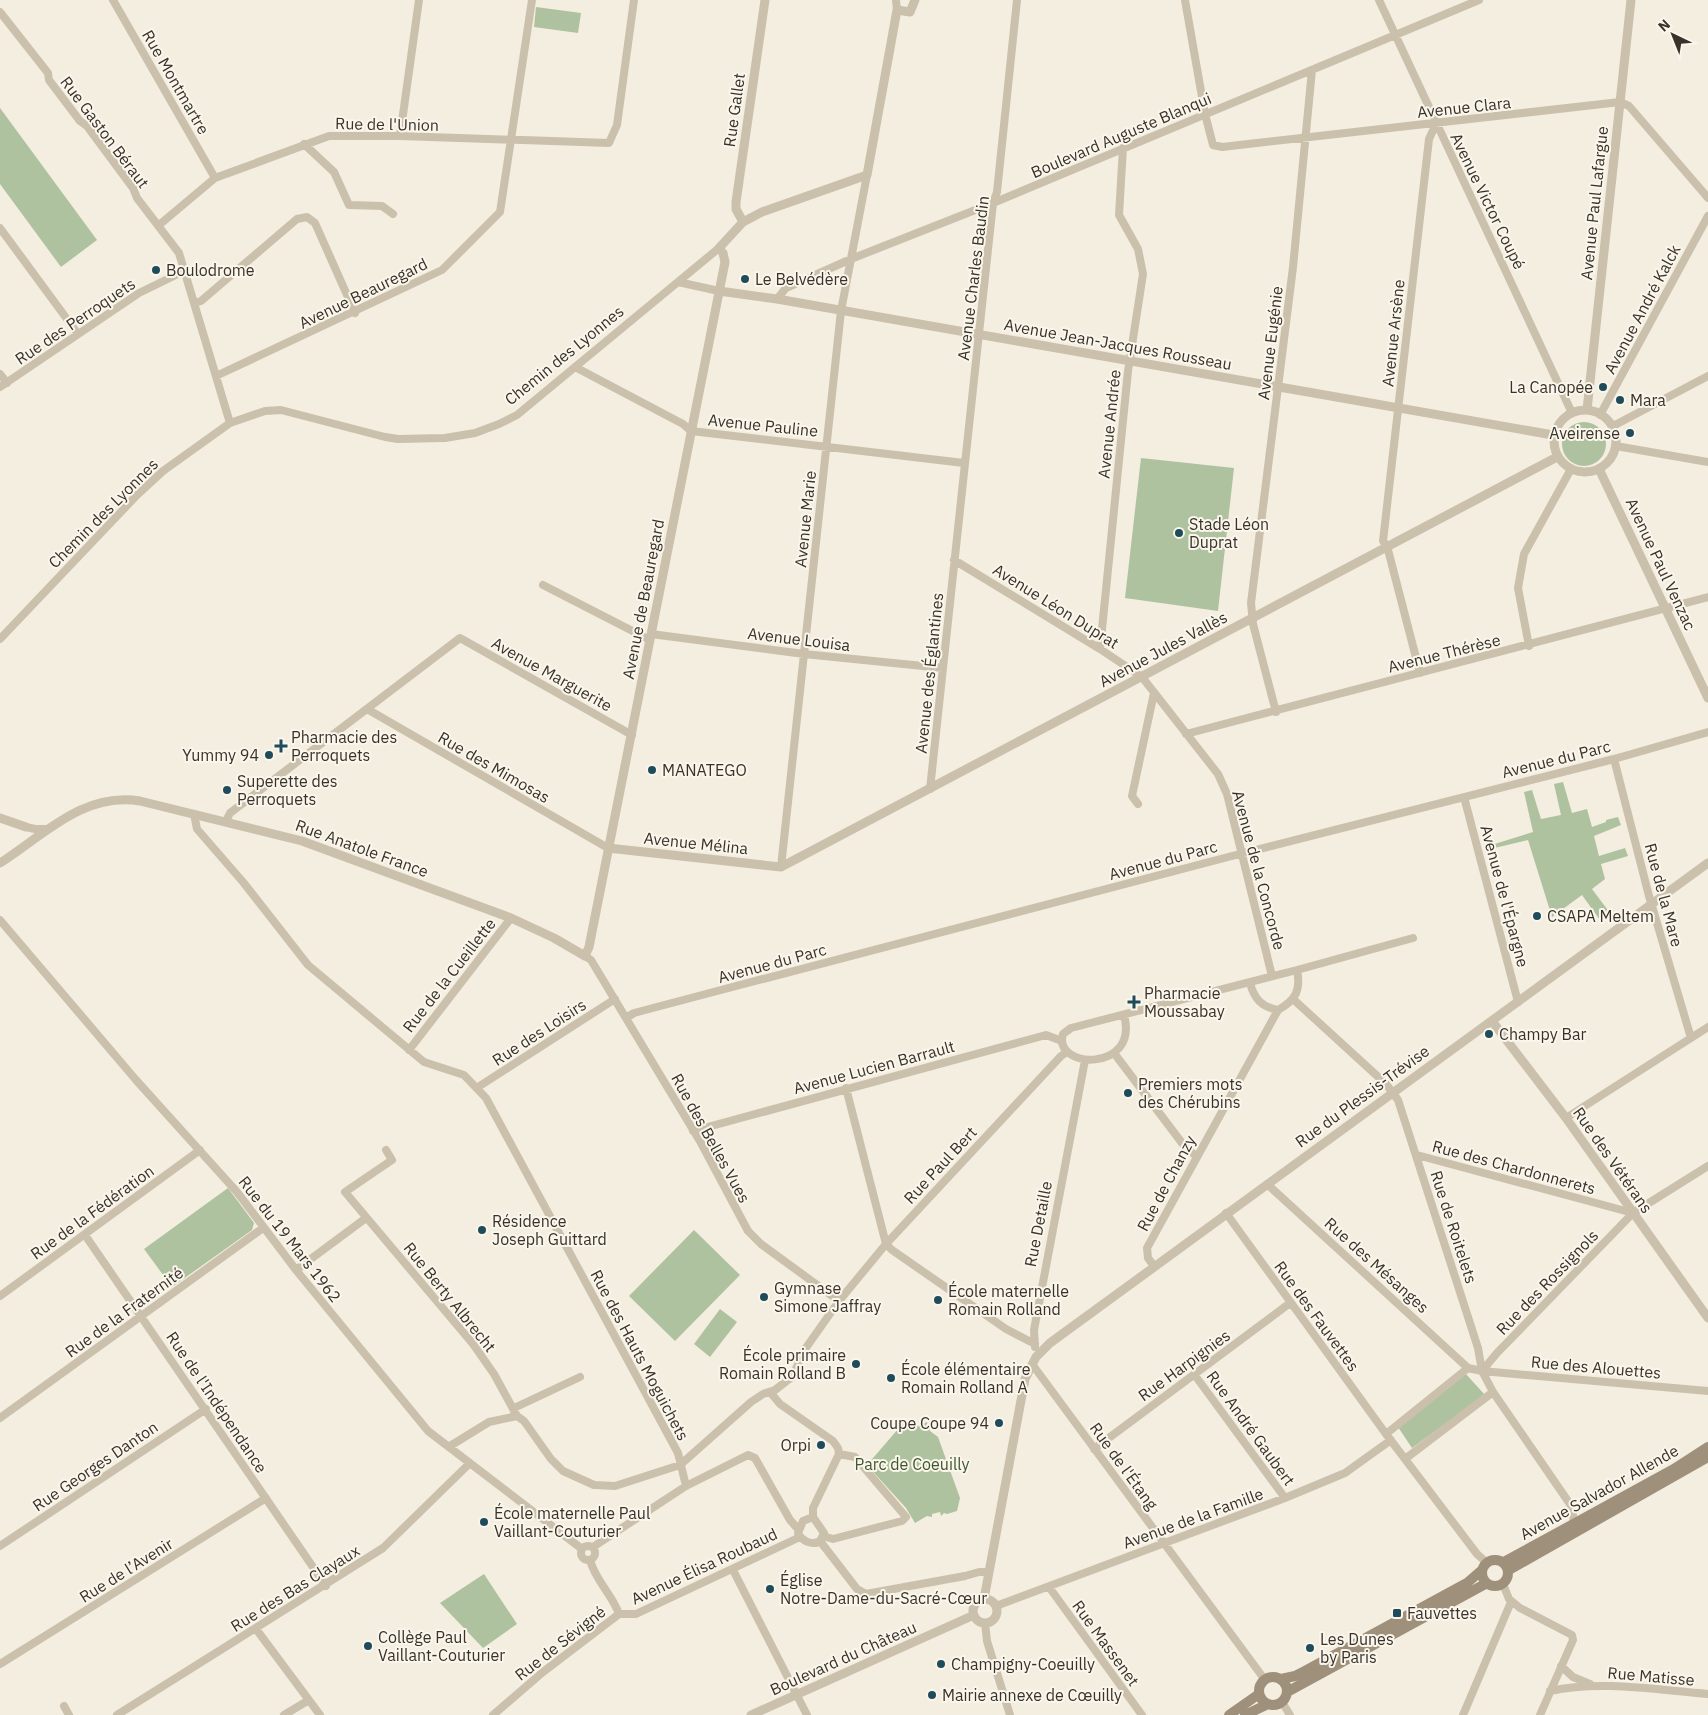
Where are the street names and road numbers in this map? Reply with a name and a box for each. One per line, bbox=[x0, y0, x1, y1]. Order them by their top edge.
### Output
street label: Rue Montmartre bbox=[138, 26, 214, 138]
street label: Rue Gaston Béraut bbox=[56, 72, 154, 192]
street label: Rue Gallet bbox=[719, 72, 749, 148]
street label: Boulevard Auguste Blanqui bbox=[1028, 88, 1214, 182]
street label: Avenue Clara bbox=[1416, 92, 1512, 122]
street label: Rue de l'Union bbox=[335, 113, 439, 135]
street label: Avenue Paul Lafargue bbox=[1576, 125, 1612, 281]
street label: Avenue Victor Coupé bbox=[1446, 130, 1530, 273]
street label: Avenue Charles Baudin bbox=[953, 195, 993, 361]
street label: Avenue André Kalck bbox=[1599, 240, 1685, 377]
street label: Avenue Beauregard bbox=[295, 253, 431, 333]
street label: Rue des Perroquets bbox=[11, 273, 139, 369]
street label: Avenue Arsène bbox=[1377, 278, 1409, 388]
street label: Avenue Eugénie bbox=[1253, 285, 1287, 401]
street label: Chemin des Lyonnes bbox=[500, 301, 628, 409]
street label: Avenue Jean-Jacques Rousseau bbox=[1003, 314, 1233, 374]
street label: Avenue Andrée bbox=[1093, 368, 1125, 479]
street label: Avenue Pauline bbox=[707, 409, 819, 441]
street label: Chemin des Lyonnes bbox=[44, 454, 162, 572]
street label: Avenue Marie bbox=[790, 469, 820, 568]
street label: Avenue Paul Venzac bbox=[1622, 495, 1700, 633]
street label: Avenue de Beauregard bbox=[618, 517, 668, 681]
street label: Avenue Léon Duprat bbox=[989, 559, 1123, 653]
street label: Avenue des Églantines bbox=[910, 591, 947, 755]
street label: Avenue Jules Vallès bbox=[1096, 607, 1230, 691]
street label: Avenue Louisa bbox=[746, 623, 852, 655]
street label: Avenue Thérèse bbox=[1386, 629, 1503, 677]
street label: Avenue Marguerite bbox=[488, 633, 616, 716]
street label: Rue des Mimosas bbox=[435, 727, 553, 807]
street label: Avenue du Parc bbox=[1500, 736, 1612, 782]
street label: Avenue de la Concorde bbox=[1228, 788, 1290, 952]
street label: Rue Anatole France bbox=[293, 815, 431, 881]
street label: Avenue de l'Épargne bbox=[1476, 823, 1535, 969]
street label: Avenue Mélina bbox=[643, 828, 750, 858]
street label: Avenue du Parc bbox=[1107, 836, 1219, 884]
street label: Rue de la Mare bbox=[1641, 841, 1687, 949]
street label: Rue de la Cueillette bbox=[398, 914, 500, 1036]
street label: Avenue du Parc bbox=[716, 939, 828, 987]
street label: Rue des Loisirs bbox=[488, 994, 590, 1070]
street label: Avenue Lucien Barrault bbox=[791, 1036, 957, 1098]
street label: Rue du Plessis-Trévise bbox=[1291, 1040, 1433, 1151]
street label: Rue des Belles Vues bbox=[667, 1070, 755, 1206]
street label: Rue des Vétérans bbox=[1569, 1103, 1657, 1217]
street label: Rue Paul Bert bbox=[899, 1122, 981, 1208]
street label: Rue de Chanzy bbox=[1132, 1132, 1200, 1234]
street label: Rue des Chardonnerets bbox=[1430, 1136, 1598, 1198]
street label: Rue de la Fédération bbox=[26, 1160, 158, 1264]
street label: Rue de Roitelets bbox=[1426, 1168, 1482, 1286]
street label: Rue du 19 Mars 1962 bbox=[235, 1172, 345, 1306]
street label: Rue Detaille bbox=[1020, 1179, 1056, 1269]
street label: Rue des Mésanges bbox=[1321, 1213, 1433, 1317]
street label: Rue des Rossignols bbox=[1492, 1225, 1602, 1339]
street label: Rue Berty Albrecht bbox=[400, 1238, 500, 1356]
street label: Rue des Fauvettes bbox=[1270, 1257, 1364, 1375]
street label: Rue de la Fraternité bbox=[61, 1262, 187, 1362]
street label: Rue des Hauts Moguichets bbox=[586, 1266, 694, 1444]
street label: Rue Harpignies bbox=[1134, 1325, 1234, 1405]
street label: Rue de l'Indépendance bbox=[162, 1327, 272, 1477]
street label: Rue des Alouettes bbox=[1530, 1351, 1662, 1383]
street label: Rue André Gaubert bbox=[1203, 1367, 1299, 1489]
street label: Rue Georges Danton bbox=[28, 1417, 162, 1515]
street label: Rue de l'Étang bbox=[1086, 1418, 1163, 1514]
street label: Avenue Salvador Allende bbox=[1516, 1440, 1682, 1544]
street label: Avenue de la Famille bbox=[1120, 1483, 1266, 1553]
street label: Avenue Élisa Roubaud bbox=[627, 1522, 780, 1609]
street label: Rue de l’Avenir bbox=[75, 1533, 177, 1607]
street label: Rue des Bas Clayaux bbox=[227, 1540, 363, 1636]
street label: Rue Massenet bbox=[1068, 1596, 1144, 1690]
street label: Rue de Sévigné bbox=[511, 1601, 610, 1685]
street label: Boulevard du Château bbox=[767, 1617, 919, 1699]
street label: Rue Matisse bbox=[1607, 1662, 1696, 1690]

